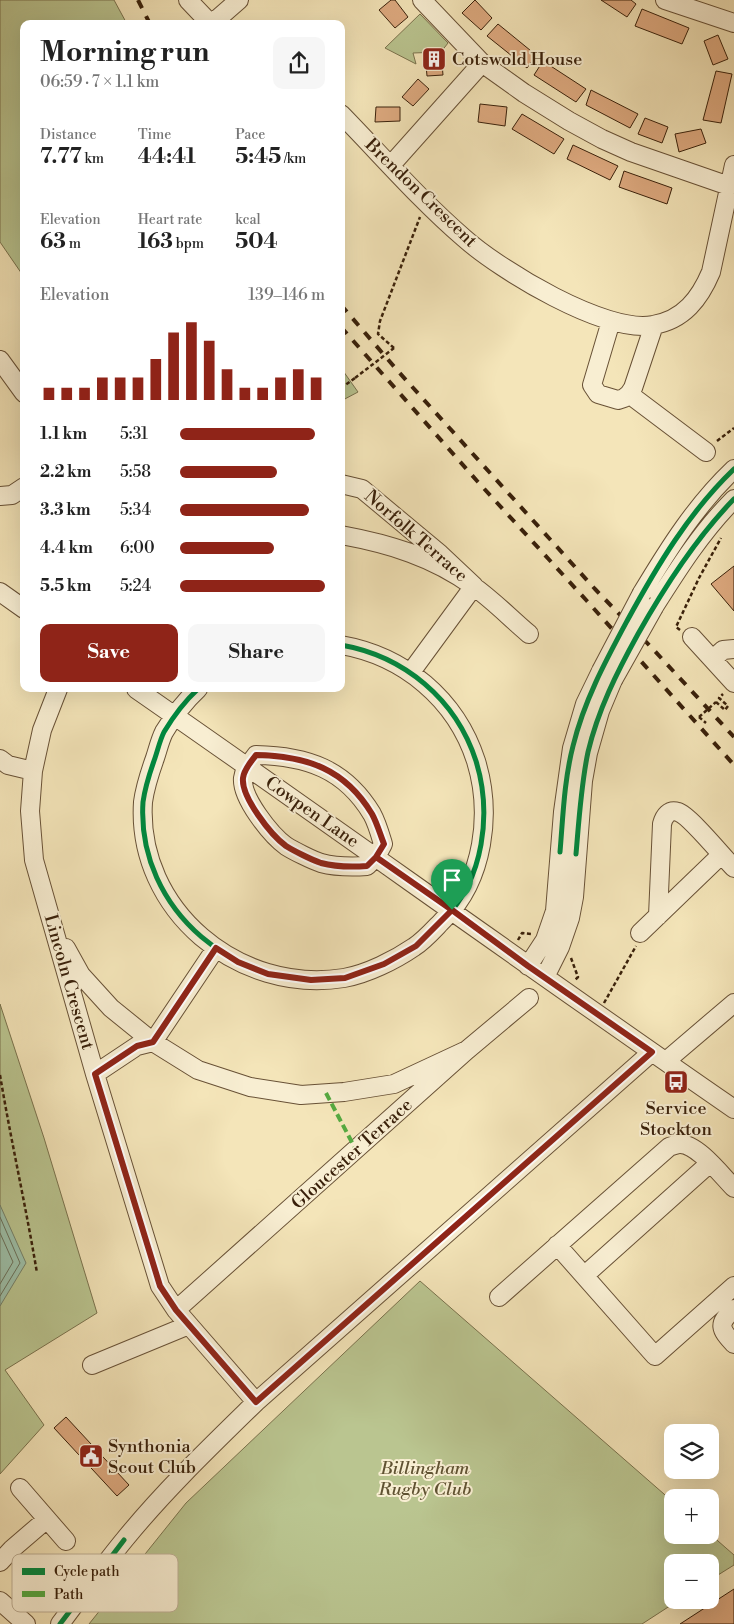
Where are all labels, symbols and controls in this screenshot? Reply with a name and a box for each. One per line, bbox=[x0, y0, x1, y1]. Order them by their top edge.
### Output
text: Morning run bbox=[40, 35, 209, 70]
button: share bbox=[273, 37, 325, 89]
building icon: Cotswold House bbox=[421, 46, 447, 72]
place label: Cotswold House bbox=[452, 48, 582, 71]
text: 06:59 · 7 × 1.1 km bbox=[40, 72, 159, 92]
text: Distance bbox=[40, 126, 97, 144]
text: Time bbox=[138, 126, 171, 144]
text: Pace bbox=[235, 126, 265, 144]
street label: Brendon Crescent bbox=[359, 133, 482, 253]
text: 7.77 bbox=[40, 144, 82, 170]
text: 44:41 bbox=[138, 144, 196, 170]
text: 5:45 bbox=[235, 144, 281, 170]
text: km bbox=[82, 150, 104, 168]
text: /km bbox=[281, 150, 306, 168]
text: Elevation bbox=[40, 211, 101, 229]
text: Heart rate bbox=[138, 211, 202, 229]
text: kcal bbox=[235, 211, 261, 229]
text: 63 bbox=[40, 229, 66, 255]
text: 163 bbox=[138, 229, 173, 255]
text: 504 bbox=[235, 229, 278, 255]
text: m bbox=[66, 235, 81, 253]
text: bpm bbox=[173, 235, 204, 253]
text: Elevation bbox=[40, 285, 109, 305]
text: 139–146 m bbox=[248, 285, 325, 305]
text: 1.1 km bbox=[40, 424, 87, 444]
text: 5:31 bbox=[120, 424, 148, 444]
text: 2.2 km bbox=[40, 462, 91, 482]
text: 5:58 bbox=[120, 462, 151, 482]
street label: Norfolk Terrace bbox=[360, 485, 472, 587]
text: 3.3 km bbox=[40, 500, 91, 520]
text: 5:34 bbox=[120, 500, 151, 520]
text: 4.4 km bbox=[40, 538, 93, 558]
text: 6:00 bbox=[120, 538, 155, 558]
text: 5.5 km bbox=[40, 576, 91, 596]
text: 5:24 bbox=[120, 576, 151, 596]
button: Save bbox=[40, 624, 178, 682]
button: Share bbox=[188, 624, 325, 682]
street label: Cowpen Lane bbox=[261, 771, 363, 853]
pin bbox=[431, 859, 473, 910]
icon: arrive bbox=[438, 866, 466, 894]
street label: Lincoln Crescent bbox=[39, 912, 99, 1053]
bus stop icon: Service Stockton bbox=[663, 1069, 689, 1095]
street label: Gloucester Terrace bbox=[287, 1094, 417, 1214]
place label: Service Stockton bbox=[640, 1097, 712, 1141]
map controls bbox=[664, 1424, 719, 1609]
button: layers bbox=[664, 1424, 719, 1479]
place label: Synthonia Scout Club bbox=[108, 1435, 196, 1479]
public building icon: Synthonia Scout Club bbox=[78, 1443, 104, 1469]
park label: Billingham Rugby Club bbox=[378, 1457, 471, 1501]
button: + bbox=[664, 1489, 719, 1544]
legend bbox=[12, 1554, 178, 1612]
button: − bbox=[664, 1554, 719, 1609]
text: Cycle path bbox=[54, 1563, 120, 1581]
text: Path bbox=[54, 1586, 84, 1604]

